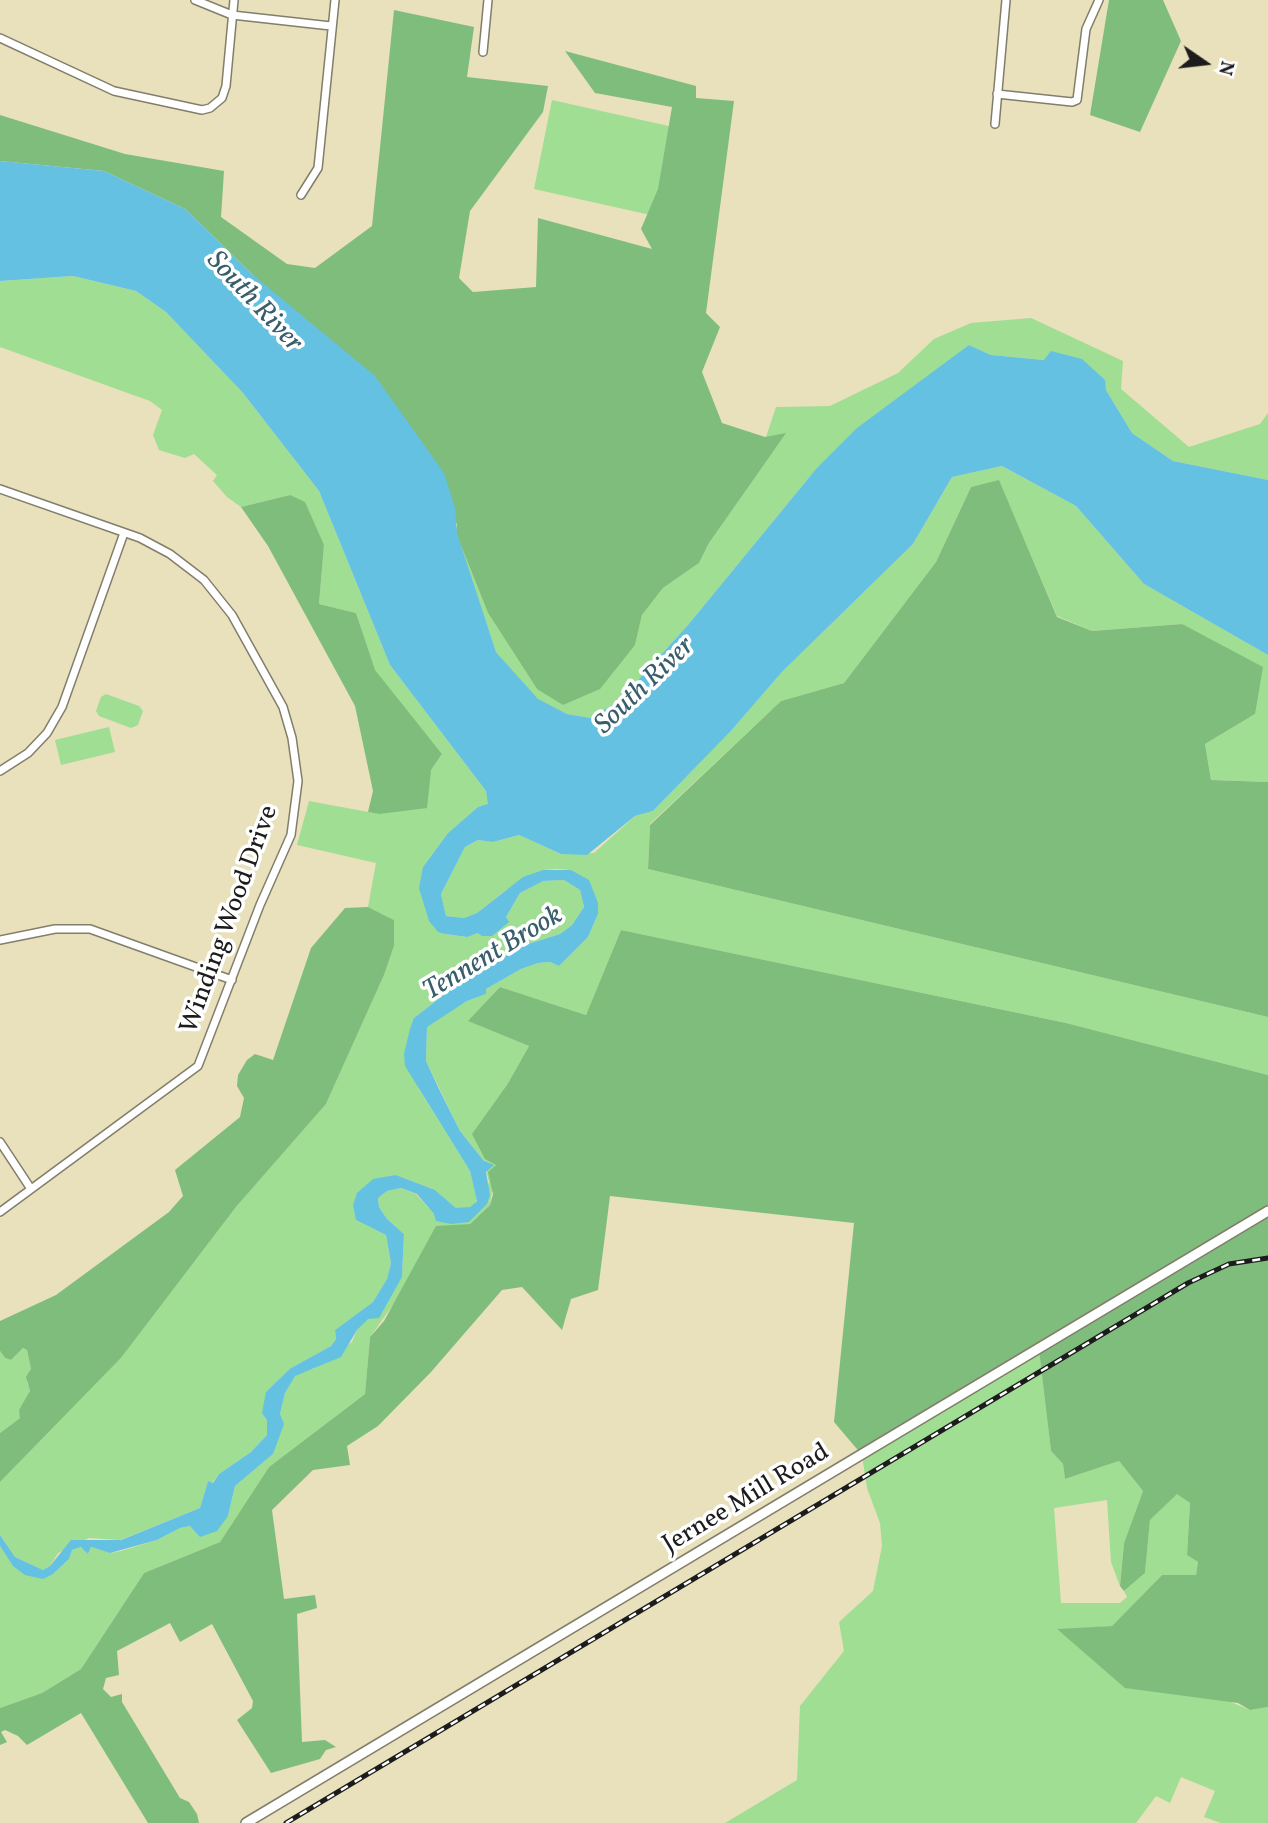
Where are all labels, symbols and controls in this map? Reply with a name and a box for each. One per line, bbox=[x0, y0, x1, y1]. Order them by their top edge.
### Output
north arrow bbox=[1170, 28, 1240, 98]
text: N bbox=[1211, 58, 1240, 78]
water label: South River bbox=[198, 246, 308, 360]
water label: South River bbox=[589, 631, 703, 743]
street label: Winding Wood Drive bbox=[175, 802, 287, 1038]
water label: Tennent Brook bbox=[418, 900, 570, 1010]
street label: Jernee Mill Road bbox=[658, 1438, 836, 1562]

